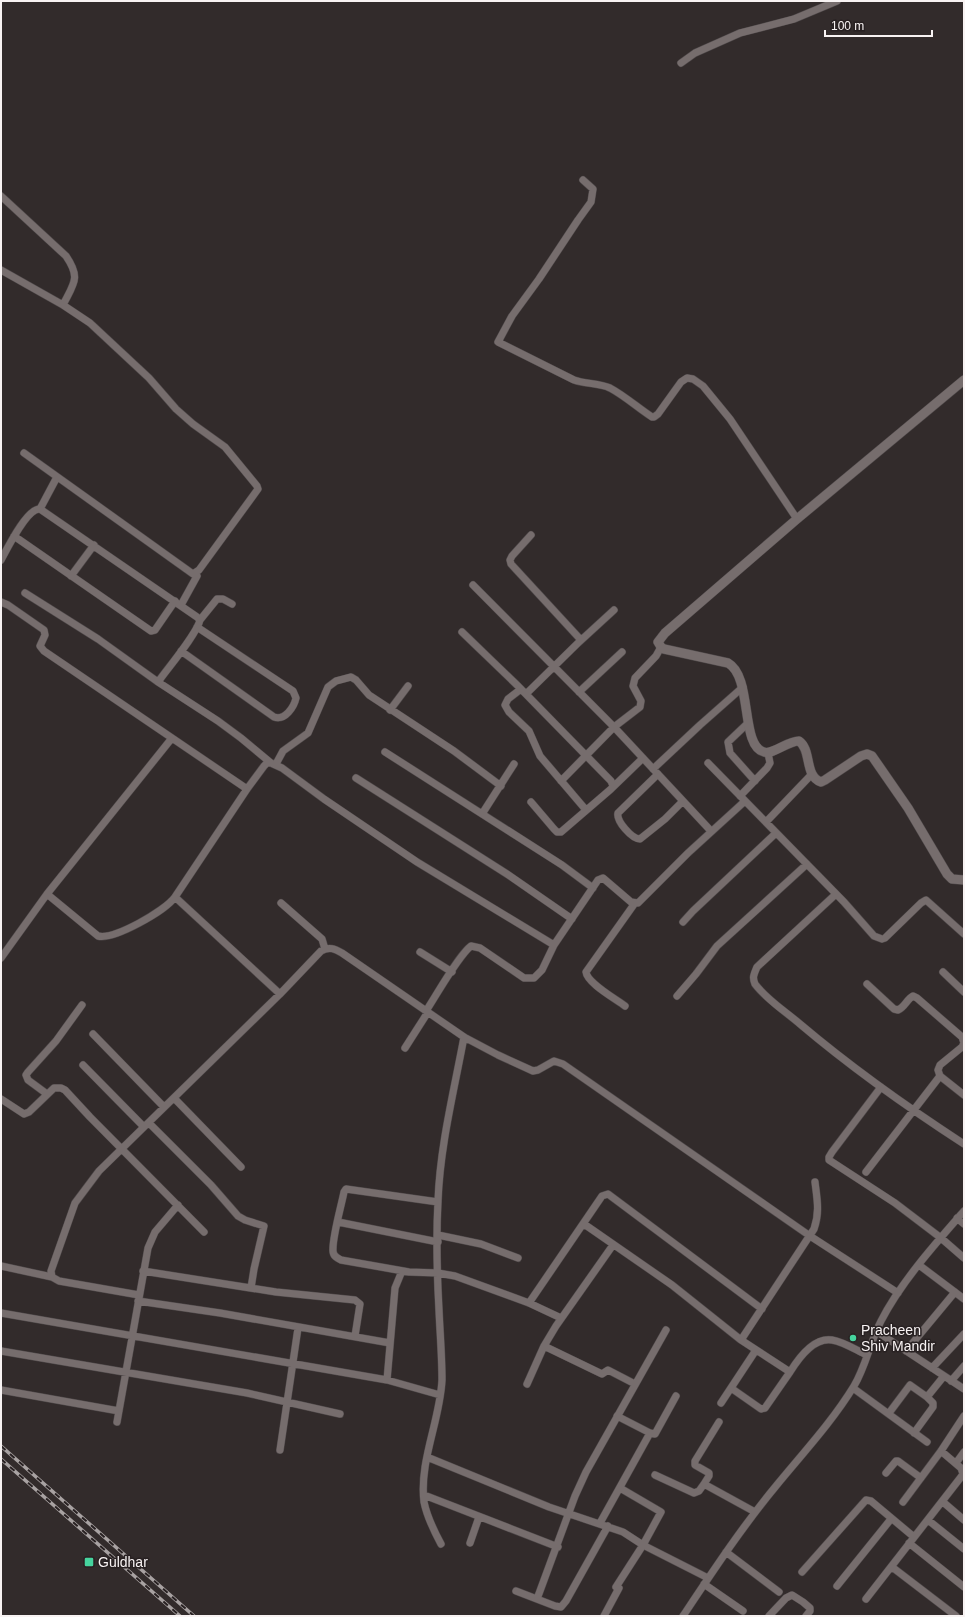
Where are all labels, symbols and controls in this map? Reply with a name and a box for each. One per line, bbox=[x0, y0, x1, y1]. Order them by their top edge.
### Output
scale bar bbox=[825, 12, 932, 38]
text: 100 m bbox=[831, 19, 864, 33]
place label: Pracheen Shiv Mandir bbox=[861, 1322, 935, 1354]
marker: Pracheen Shiv Mandir bbox=[848, 1333, 858, 1343]
place label: Guldhar bbox=[98, 1554, 148, 1570]
marker: Guldhar bbox=[83, 1556, 95, 1568]

